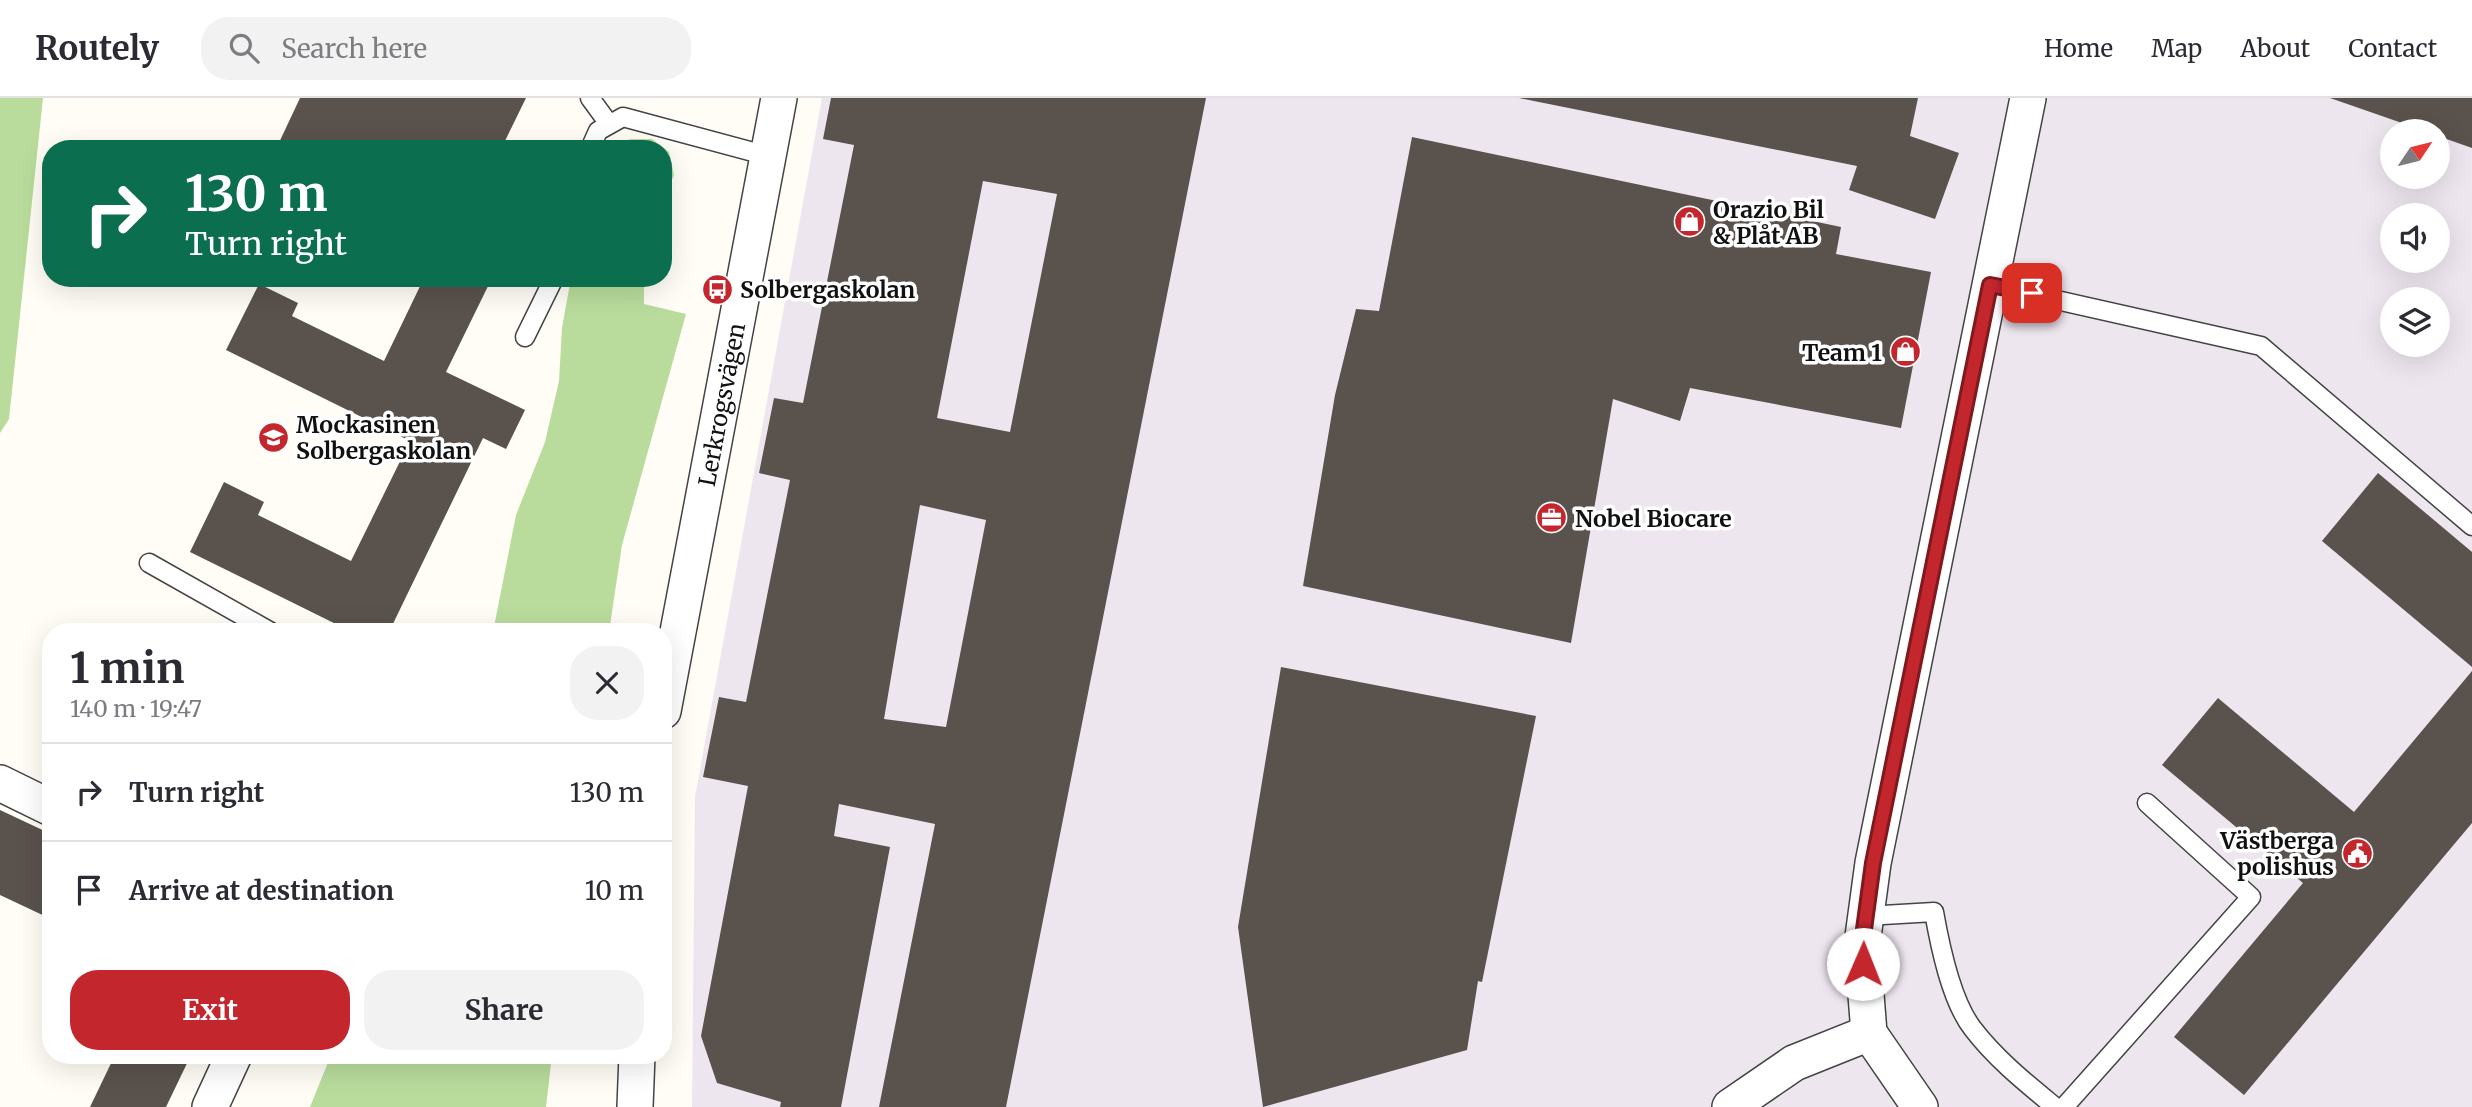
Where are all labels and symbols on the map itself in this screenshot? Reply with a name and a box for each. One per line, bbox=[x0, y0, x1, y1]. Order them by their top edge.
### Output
north arrow bbox=[2380, 119, 2450, 189]
place label: Orazio Bil & Plåt AB bbox=[1713, 195, 1825, 250]
shop icon: Orazio Bil & Plåt AB bbox=[1673, 205, 1707, 239]
pin bbox=[2002, 263, 2062, 323]
bus stop icon: Solbergaskolan bbox=[700, 272, 734, 306]
place label: Solbergaskolan bbox=[740, 275, 916, 304]
street label: Lerkrogsvägen bbox=[691, 320, 751, 488]
shop icon: Team 1 bbox=[1888, 335, 1922, 369]
place label: Team 1 bbox=[1802, 338, 1882, 367]
place label: Mockasinen Solbergaskolan bbox=[296, 410, 472, 465]
school or university icon: Mockasinen Solbergaskolan bbox=[256, 420, 290, 454]
office icon: Nobel Biocare bbox=[1535, 501, 1569, 535]
place label: Nobel Biocare bbox=[1575, 504, 1732, 533]
place label: Västberga polishus bbox=[2219, 826, 2334, 881]
public building icon: Västberga polishus bbox=[2340, 836, 2374, 870]
position arrow bbox=[1826, 927, 1900, 1001]

